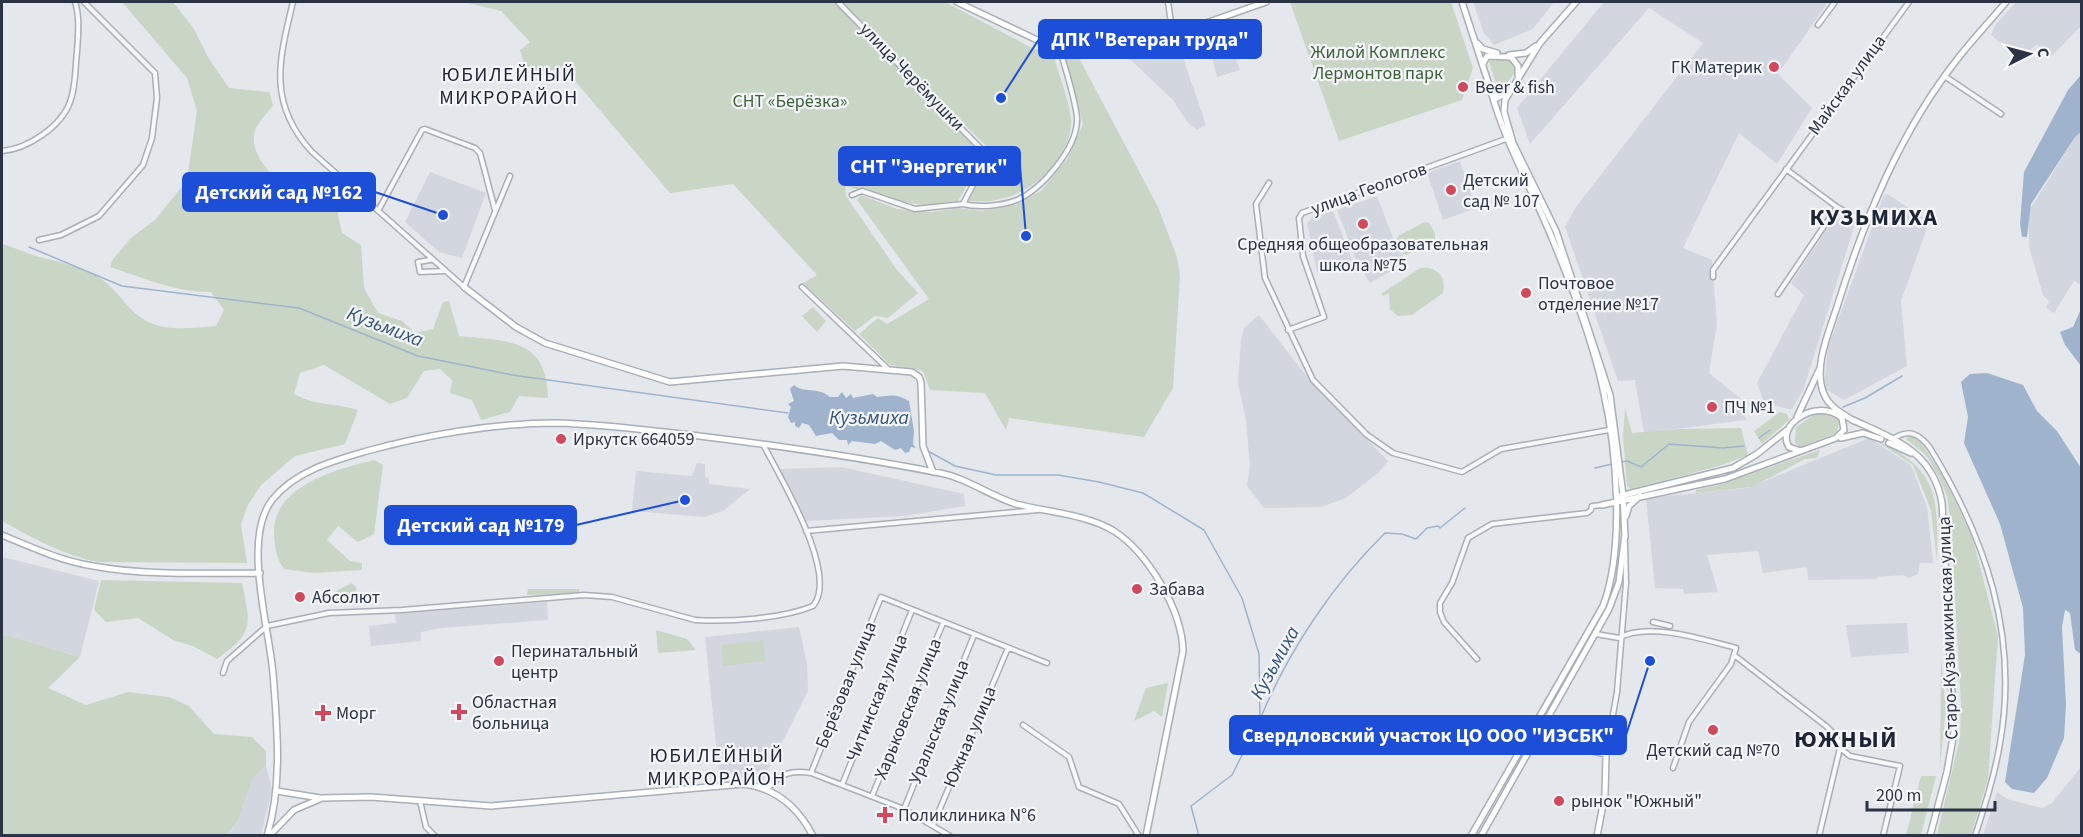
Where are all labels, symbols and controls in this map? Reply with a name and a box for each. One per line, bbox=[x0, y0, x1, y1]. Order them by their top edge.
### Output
street label: улица Черёмушки bbox=[854, 17, 970, 137]
callout: ДПК "Ветеран труда" bbox=[1039, 20, 1261, 58]
north arrow bbox=[1999, 24, 2059, 84]
text: ДПК "Ветеран труда" bbox=[1051, 26, 1249, 54]
street label: Майская улица bbox=[1802, 30, 1892, 140]
park label: Жилой Комплекс Лермонтов парк bbox=[1311, 40, 1445, 86]
text: С bbox=[2031, 47, 2054, 58]
place label: ГК Материк bbox=[1671, 55, 1762, 80]
marker: ГК Материк bbox=[1767, 60, 1781, 74]
district label: ЮБИЛЕЙНЫЙ МИКРОРАЙОН bbox=[439, 61, 579, 112]
place label: Beer & fish bbox=[1475, 75, 1555, 100]
marker: Beer & fish bbox=[1456, 80, 1470, 94]
park label: СНТ «Берёзка» bbox=[732, 89, 848, 114]
callout: СНТ "Энергетик" bbox=[839, 147, 1020, 185]
text: СНТ "Энергетик" bbox=[850, 153, 1008, 181]
street label: улица Геологов bbox=[1308, 156, 1430, 222]
place label: Детский сад № 107 bbox=[1463, 168, 1540, 214]
callout: Детский сад №162 bbox=[183, 173, 375, 211]
text: Детский сад №162 bbox=[195, 179, 363, 207]
marker: Детский сад № 107 bbox=[1444, 183, 1458, 197]
district label: КУЗЬМИХА bbox=[1810, 200, 1938, 235]
marker: Средняя общеобразовательная школа №75 bbox=[1356, 217, 1370, 231]
place label: Средняя общеобразовательная школа №75 bbox=[1237, 232, 1489, 278]
place label: Почтовое отделение №17 bbox=[1538, 271, 1659, 317]
marker: Почтовое отделение №17 bbox=[1519, 286, 1533, 300]
water label: Кузьмиха bbox=[343, 300, 428, 354]
place label: ПЧ №1 bbox=[1724, 395, 1775, 420]
marker: ПЧ №1 bbox=[1705, 400, 1719, 414]
water label: Кузьмиха bbox=[829, 404, 909, 432]
place label: Иркутск 664059 bbox=[573, 427, 694, 452]
marker: Иркутск 664059 bbox=[554, 432, 568, 446]
callout: Детский сад №179 bbox=[385, 506, 576, 544]
text: Детский сад №179 bbox=[397, 512, 565, 540]
street label: Старо-Кузьмихинская улица bbox=[1932, 516, 1964, 740]
place label: Забава bbox=[1149, 577, 1205, 602]
marker: Забава bbox=[1130, 582, 1144, 596]
place label: Абсолют bbox=[312, 585, 380, 610]
marker: Абсолют bbox=[293, 590, 307, 604]
street label: Берёзовая улица bbox=[809, 618, 883, 752]
water label: Кузьмиха bbox=[1243, 621, 1307, 705]
street label: Читинская улица bbox=[840, 630, 914, 766]
street label: Харьковская улица bbox=[868, 635, 948, 783]
place label: Перинатальный центр bbox=[511, 639, 638, 685]
marker: Перинатальный центр bbox=[492, 654, 506, 668]
street label: Уральская улица bbox=[903, 656, 975, 788]
street label: Южная улица bbox=[937, 682, 1003, 792]
place label: Областная больница bbox=[472, 690, 557, 736]
place label: Морг bbox=[336, 701, 376, 726]
marker: Областная больница bbox=[450, 703, 468, 721]
marker: Морг bbox=[314, 704, 332, 722]
callout: Свердловский участок ЦО ООО "ИЭСБК" bbox=[1230, 716, 1626, 754]
text: Свердловский участок ЦО ООО "ИЭСБК" bbox=[1242, 722, 1614, 750]
district label: ЮЖНЫЙ bbox=[1794, 722, 1898, 757]
marker: Детский сад №70 bbox=[1706, 723, 1720, 737]
place label: Детский сад №70 bbox=[1646, 738, 1780, 763]
district label: ЮБИЛЕЙНЫЙ МИКРОРАЙОН bbox=[647, 742, 787, 793]
scale bar bbox=[1867, 774, 1994, 812]
text: 200 m bbox=[1876, 783, 1921, 808]
place label: рынок "Южный" bbox=[1571, 789, 1702, 814]
marker: рынок "Южный" bbox=[1552, 794, 1566, 808]
place label: Поликлиника N°6 bbox=[898, 803, 1036, 828]
marker: Поликлиника N°6 bbox=[876, 806, 894, 824]

